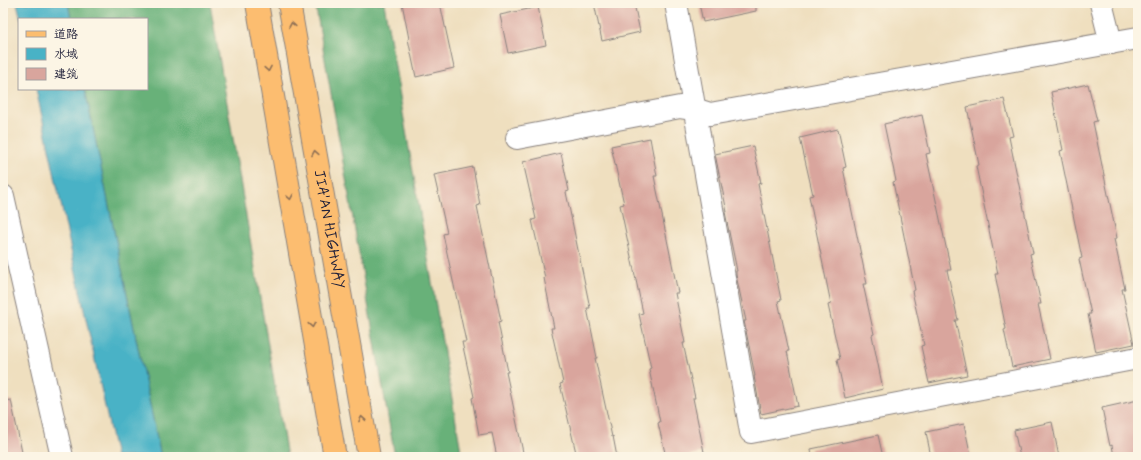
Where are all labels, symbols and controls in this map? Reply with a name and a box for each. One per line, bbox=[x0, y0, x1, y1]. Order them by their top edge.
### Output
legend bbox=[18, 18, 148, 90]
one-way arrow bbox=[289, 22, 297, 28]
text: 道路 bbox=[54, 27, 78, 43]
text: 水域 bbox=[54, 47, 78, 63]
one-way arrow bbox=[263, 66, 272, 72]
text: 建筑 bbox=[54, 67, 78, 83]
one-way arrow bbox=[311, 150, 320, 156]
street label: JIA'AN HIGHWAY bbox=[309, 168, 349, 291]
one-way arrow bbox=[286, 194, 294, 200]
one-way arrow bbox=[308, 322, 316, 328]
one-way arrow bbox=[359, 415, 367, 422]

